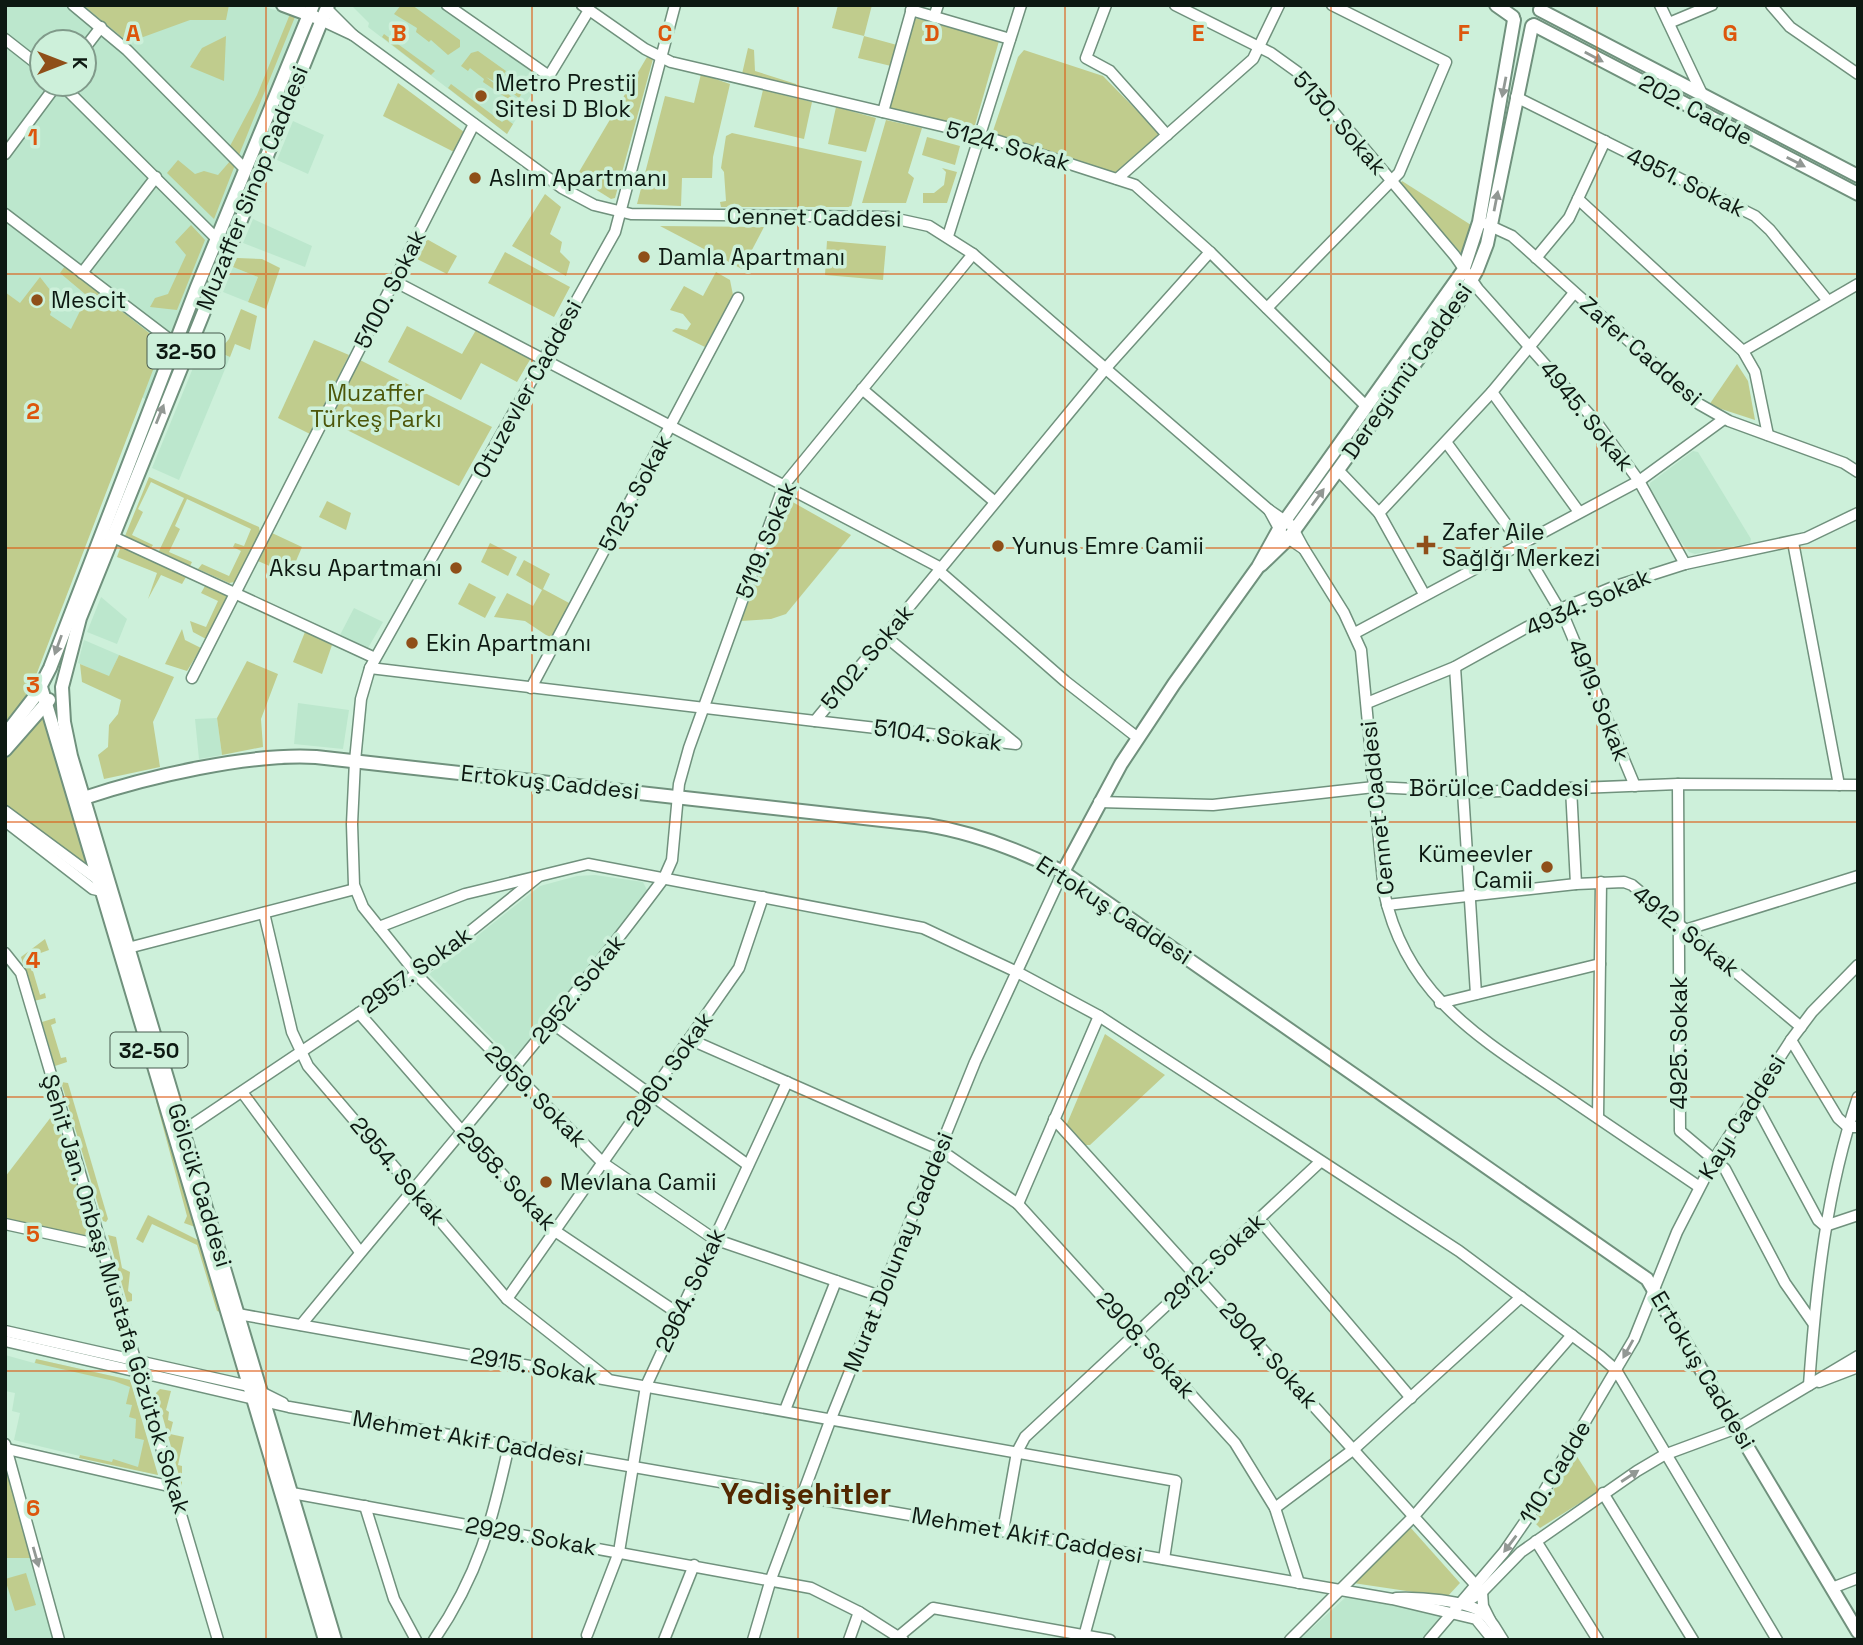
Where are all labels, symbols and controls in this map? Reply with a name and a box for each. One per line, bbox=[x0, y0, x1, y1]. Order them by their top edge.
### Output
text: A bbox=[126, 18, 141, 48]
text: B bbox=[391, 18, 407, 48]
text: C bbox=[658, 18, 672, 48]
text: D bbox=[924, 18, 940, 48]
text: E bbox=[1192, 18, 1204, 48]
text: F bbox=[1458, 18, 1470, 48]
text: G bbox=[1722, 18, 1738, 48]
north arrow bbox=[28, 28, 98, 98]
one-way arrow bbox=[1585, 51, 1604, 63]
text: K bbox=[67, 57, 92, 69]
street label: Muzaffer Sinop Caddesi bbox=[189, 61, 315, 315]
street label: 5130. Sokak bbox=[1287, 65, 1393, 181]
place label: Metro Prestij Sitesi D Blok bbox=[495, 68, 636, 124]
street label: 202. Cadde bbox=[1634, 68, 1758, 152]
one-way arrow bbox=[1498, 77, 1509, 99]
marker: Metro Prestij Sitesi D Blok bbox=[473, 88, 489, 104]
street label: 5124. Sokak bbox=[943, 114, 1073, 178]
text: 1 bbox=[28, 122, 38, 152]
street label: 4951. Sokak bbox=[1622, 140, 1750, 224]
one-way arrow bbox=[1786, 156, 1806, 168]
place label: Aslım Apartmanı bbox=[489, 163, 667, 193]
marker: Aslım Apartmanı bbox=[467, 170, 483, 186]
one-way arrow bbox=[1491, 190, 1502, 212]
street label: Cennet Caddesi bbox=[726, 200, 902, 234]
street label: 5100. Sokak bbox=[347, 225, 433, 353]
place label: Damla Apartmanı bbox=[658, 242, 845, 272]
marker: Damla Apartmanı bbox=[636, 249, 652, 265]
street label: Deregümü Caddesi bbox=[1335, 277, 1479, 465]
place label: Mescit bbox=[51, 285, 127, 315]
street label: Zafer Caddesi bbox=[1574, 290, 1708, 412]
marker: Mescit bbox=[29, 292, 45, 308]
street label: Otuzevler Caddesi bbox=[465, 294, 589, 484]
road number: 32-50 bbox=[148, 334, 224, 368]
street label: 4945. Sokak bbox=[1533, 355, 1641, 477]
park label: Muzaffer Türkeş Parkı bbox=[310, 378, 442, 434]
text: 2 bbox=[26, 396, 40, 426]
one-way arrow bbox=[155, 404, 166, 425]
street label: 5123. Sokak bbox=[592, 430, 678, 556]
street label: 5119. Sokak bbox=[729, 477, 803, 603]
one-way arrow bbox=[1311, 488, 1325, 506]
place label: Zafer Aile Sağlğı Merkezi bbox=[1442, 517, 1601, 573]
place label: Yunus Emre Camii bbox=[1012, 531, 1204, 561]
marker: Zafer Aile Sağlğı Merkezi bbox=[1416, 535, 1436, 555]
marker: Yunus Emre Camii bbox=[990, 538, 1006, 554]
place label: Aksu Apartmanı bbox=[269, 553, 442, 583]
marker: Aksu Apartmanı bbox=[448, 560, 464, 576]
street label: 4934. Sokak bbox=[1521, 561, 1655, 643]
street label: 5102. Sokak bbox=[814, 598, 920, 716]
place label: Ekin Apartmanı bbox=[426, 628, 591, 658]
one-way arrow bbox=[53, 634, 64, 655]
marker: Ekin Apartmanı bbox=[404, 635, 420, 651]
street label: 4919. Sokak bbox=[1561, 635, 1637, 765]
text: 3 bbox=[26, 670, 40, 700]
street label: 5104. Sokak bbox=[872, 712, 1004, 758]
street label: Cennet Caddesi bbox=[1353, 719, 1401, 897]
street label: Ertokuş Caddesi bbox=[459, 758, 641, 806]
street label: Börülce Caddesi bbox=[1409, 773, 1589, 803]
place label: Kümeevler Camii bbox=[1418, 839, 1533, 895]
street label: Ertokuş Caddesi bbox=[1031, 849, 1197, 971]
marker: Kümeevler Camii bbox=[1539, 859, 1555, 875]
street label: 4912. Sokak bbox=[1626, 879, 1746, 983]
street label: 2957. Sokak bbox=[355, 920, 477, 1020]
street label: 2952. Sokak bbox=[525, 928, 631, 1050]
text: 4 bbox=[26, 945, 41, 975]
street label: 4925. Sokak bbox=[1664, 976, 1694, 1110]
street label: 2960. Sokak bbox=[618, 1006, 720, 1132]
road number: 32-50 bbox=[110, 1032, 188, 1068]
street label: 2959. Sokak bbox=[479, 1039, 593, 1153]
street label: Kayı Caddesi bbox=[1692, 1049, 1792, 1185]
street label: Şehit Jan. Onbaşı Mustafa Gözütok Sokak bbox=[35, 1071, 197, 1517]
street label: Gölcük Caddesi bbox=[161, 1099, 239, 1271]
street label: 2954. Sokak bbox=[344, 1110, 452, 1232]
street label: 2958. Sokak bbox=[451, 1119, 563, 1237]
street label: Murat Dolunay Caddesi bbox=[836, 1128, 960, 1376]
place label: Mevlana Camii bbox=[560, 1167, 717, 1197]
marker: Mevlana Camii bbox=[538, 1174, 554, 1190]
street label: 2912. Sokak bbox=[1157, 1206, 1271, 1316]
text: 5 bbox=[26, 1219, 40, 1249]
street label: 2964. Sokak bbox=[648, 1223, 732, 1357]
street label: 2908. Sokak bbox=[1090, 1285, 1202, 1405]
street label: Ertokuş Caddesi bbox=[1644, 1285, 1762, 1455]
street label: 2904. Sokak bbox=[1213, 1295, 1325, 1415]
one-way arrow bbox=[1622, 1339, 1634, 1359]
street label: 2915. Sokak bbox=[468, 1340, 600, 1392]
street label: Mehmet Akif Caddesi bbox=[350, 1403, 586, 1473]
street label: 110. Cadde bbox=[1512, 1415, 1598, 1529]
one-way arrow bbox=[1620, 1469, 1639, 1482]
district label: Yedişehitler bbox=[721, 1474, 892, 1513]
text: 6 bbox=[26, 1493, 40, 1523]
street label: Mehmet Akif Caddesi bbox=[909, 1500, 1145, 1570]
street label: 2929. Sokak bbox=[463, 1510, 599, 1562]
one-way arrow bbox=[1503, 1535, 1517, 1553]
one-way arrow bbox=[32, 1547, 42, 1568]

